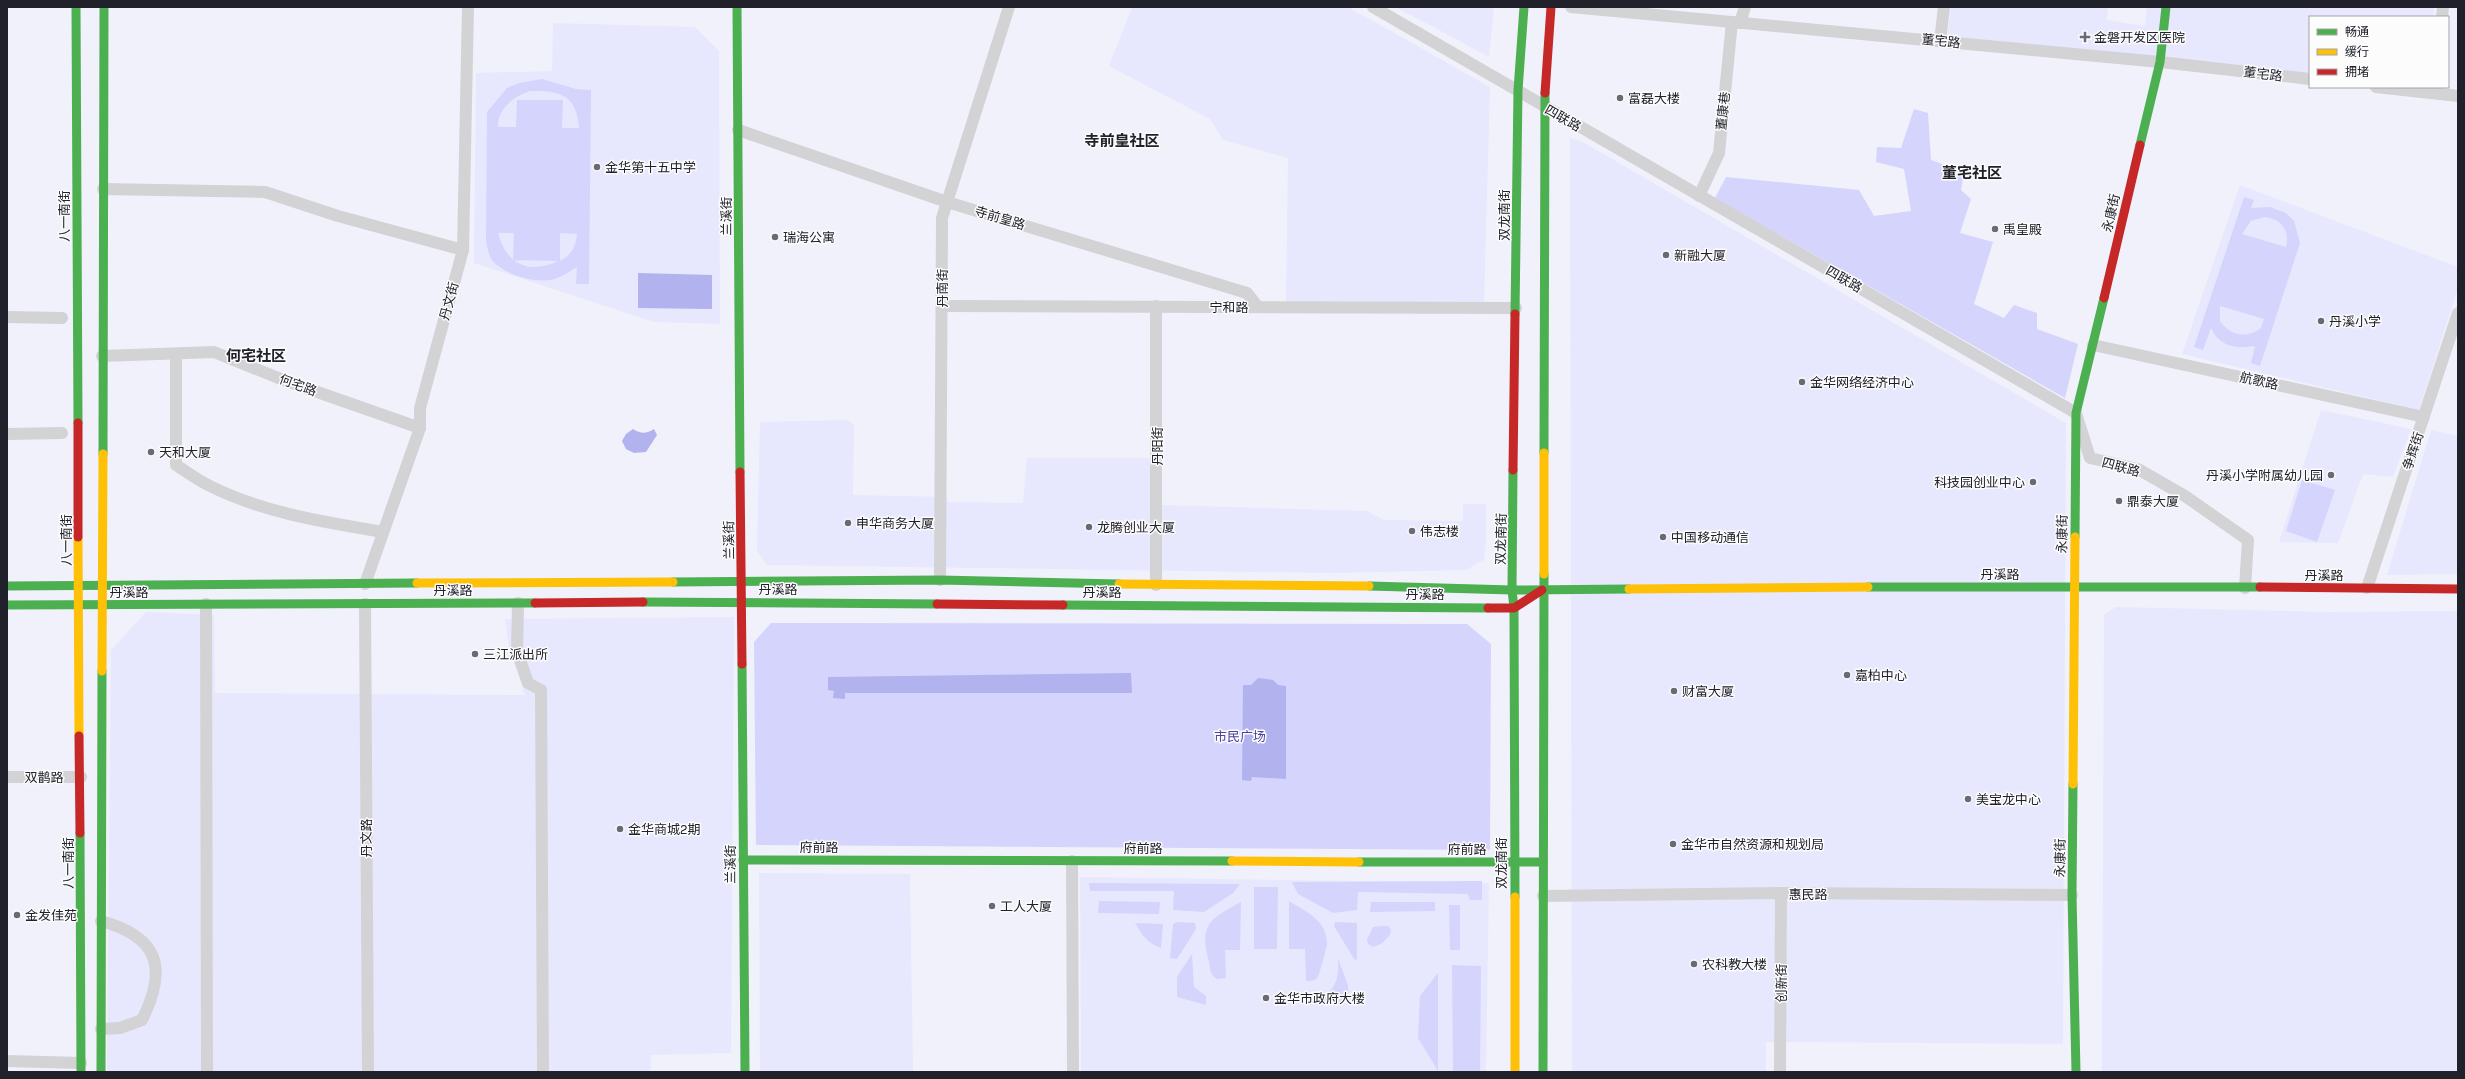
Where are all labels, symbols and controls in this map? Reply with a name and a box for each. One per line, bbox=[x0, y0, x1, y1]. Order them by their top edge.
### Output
legend bbox=[2309, 16, 2449, 88]
text: 畅通 bbox=[2345, 25, 2369, 39]
place label: 金磐开发区医院 bbox=[2094, 30, 2185, 45]
marker: 金磐开发区医院 bbox=[2079, 31, 2091, 43]
street label: 董宅路 bbox=[1921, 32, 1961, 50]
text: 缓行 bbox=[2345, 45, 2369, 59]
street label: 董宅路 bbox=[2243, 64, 2283, 84]
text: 拥堵 bbox=[2345, 65, 2369, 79]
place label: 富磊大楼 bbox=[1628, 91, 1680, 106]
street label: 董康巷 bbox=[1714, 91, 1732, 131]
marker: 富磊大楼 bbox=[1615, 93, 1625, 103]
street label: 四联路 bbox=[1542, 102, 1584, 134]
district label: 寺前皇社区 bbox=[1084, 132, 1160, 150]
place label: 金华第十五中学 bbox=[605, 160, 696, 175]
marker: 金华第十五中学 bbox=[592, 162, 602, 172]
district label: 董宅社区 bbox=[1942, 164, 2002, 182]
street label: 双龙南街 bbox=[1497, 189, 1512, 241]
street label: 八一南街 bbox=[57, 190, 72, 242]
street label: 永康街 bbox=[2099, 192, 2123, 234]
street label: 兰溪街 bbox=[719, 196, 734, 236]
street label: 寺前皇路 bbox=[973, 203, 1027, 233]
place label: 禹皇殿 bbox=[2003, 222, 2042, 237]
marker: 禹皇殿 bbox=[1990, 224, 2000, 234]
place label: 瑞海公寓 bbox=[783, 230, 835, 245]
marker: 瑞海公寓 bbox=[770, 232, 780, 242]
place label: 新融大厦 bbox=[1674, 248, 1726, 263]
marker: 新融大厦 bbox=[1661, 250, 1671, 260]
street label: 四联路 bbox=[1823, 263, 1865, 295]
street label: 丹南街 bbox=[935, 268, 950, 308]
street label: 丹文街 bbox=[437, 280, 461, 322]
street label: 宁和路 bbox=[1209, 300, 1249, 315]
place label: 丹溪小学 bbox=[2329, 314, 2381, 329]
marker: 丹溪小学 bbox=[2316, 316, 2326, 326]
district label: 何宅社区 bbox=[226, 347, 286, 365]
street label: 航歌路 bbox=[2238, 370, 2280, 392]
street label: 何宅路 bbox=[277, 371, 319, 399]
place label: 金华网络经济中心 bbox=[1810, 375, 1914, 390]
marker: 金华网络经济中心 bbox=[1797, 377, 1807, 387]
street label: 丹阳街 bbox=[1150, 426, 1165, 466]
street label: 争辉街 bbox=[2400, 430, 2426, 472]
place label: 天和大厦 bbox=[159, 445, 211, 460]
marker: 天和大厦 bbox=[146, 447, 156, 457]
street label: 四联路 bbox=[2100, 455, 2142, 479]
place label: 丹溪小学附属幼儿园 bbox=[2206, 468, 2323, 483]
marker: 丹溪小学附属幼儿园 bbox=[2326, 470, 2336, 480]
place label: 科技园创业中心 bbox=[1934, 475, 2025, 490]
marker: 科技园创业中心 bbox=[2028, 477, 2038, 487]
place label: 鼎泰大厦 bbox=[2127, 494, 2179, 509]
marker: 鼎泰大厦 bbox=[2114, 496, 2124, 506]
street label: 双龙南街 bbox=[1493, 513, 1509, 565]
street label: 八一南街 bbox=[59, 514, 74, 566]
street label: 永康街 bbox=[2054, 514, 2070, 554]
place label: 申华商务大厦 bbox=[856, 516, 934, 531]
marker: 申华商务大厦 bbox=[843, 518, 853, 528]
street label: 兰溪街 bbox=[721, 520, 737, 560]
place label: 龙腾创业大厦 bbox=[1097, 520, 1175, 535]
marker: 龙腾创业大厦 bbox=[1084, 522, 1094, 532]
place label: 伟志楼 bbox=[1420, 524, 1459, 539]
marker: 伟志楼 bbox=[1407, 526, 1417, 536]
place label: 中国移动通信 bbox=[1671, 530, 1749, 545]
marker: 中国移动通信 bbox=[1658, 532, 1668, 542]
street label: 丹溪路 bbox=[1980, 567, 2020, 582]
street label: 丹溪路 bbox=[2304, 568, 2344, 583]
street label: 丹溪路 bbox=[758, 582, 798, 597]
street label: 丹溪路 bbox=[433, 583, 473, 598]
street label: 丹溪路 bbox=[109, 585, 149, 600]
street label: 丹溪路 bbox=[1082, 585, 1122, 600]
street label: 丹溪路 bbox=[1405, 587, 1445, 602]
place label: 三江派出所 bbox=[483, 647, 548, 662]
marker: 三江派出所 bbox=[470, 649, 480, 659]
place label: 嘉柏中心 bbox=[1855, 668, 1907, 683]
marker: 嘉柏中心 bbox=[1842, 670, 1852, 680]
place label: 财富大厦 bbox=[1682, 684, 1734, 699]
marker: 财富大厦 bbox=[1669, 686, 1679, 696]
park label: 市民广场 bbox=[1214, 729, 1266, 744]
street label: 双鹊路 bbox=[24, 770, 64, 785]
place label: 美宝龙中心 bbox=[1976, 792, 2041, 807]
marker: 美宝龙中心 bbox=[1963, 794, 1973, 804]
street label: 丹文路 bbox=[359, 818, 374, 858]
place label: 金华商城2期 bbox=[628, 822, 701, 837]
marker: 金华商城2期 bbox=[615, 824, 625, 834]
street label: 八一南街 bbox=[61, 837, 76, 889]
street label: 双龙南街 bbox=[1494, 837, 1509, 889]
place label: 金华市自然资源和规划局 bbox=[1681, 837, 1824, 852]
street label: 永康街 bbox=[2052, 838, 2068, 878]
marker: 金华市自然资源和规划局 bbox=[1668, 839, 1678, 849]
street label: 府前路 bbox=[799, 840, 839, 855]
street label: 府前路 bbox=[1123, 841, 1163, 856]
street label: 府前路 bbox=[1447, 842, 1487, 857]
street label: 兰溪街 bbox=[723, 844, 738, 884]
street label: 惠民路 bbox=[1788, 887, 1828, 902]
place label: 工人大厦 bbox=[1000, 899, 1052, 914]
marker: 工人大厦 bbox=[987, 901, 997, 911]
place label: 金发佳苑 bbox=[25, 908, 77, 923]
marker: 金发佳苑 bbox=[12, 910, 22, 920]
place label: 农科教大楼 bbox=[1702, 957, 1767, 972]
marker: 农科教大楼 bbox=[1689, 959, 1699, 969]
street label: 创新街 bbox=[1774, 963, 1789, 1003]
place label: 金华市政府大楼 bbox=[1274, 991, 1365, 1006]
marker: 金华市政府大楼 bbox=[1261, 993, 1271, 1003]

